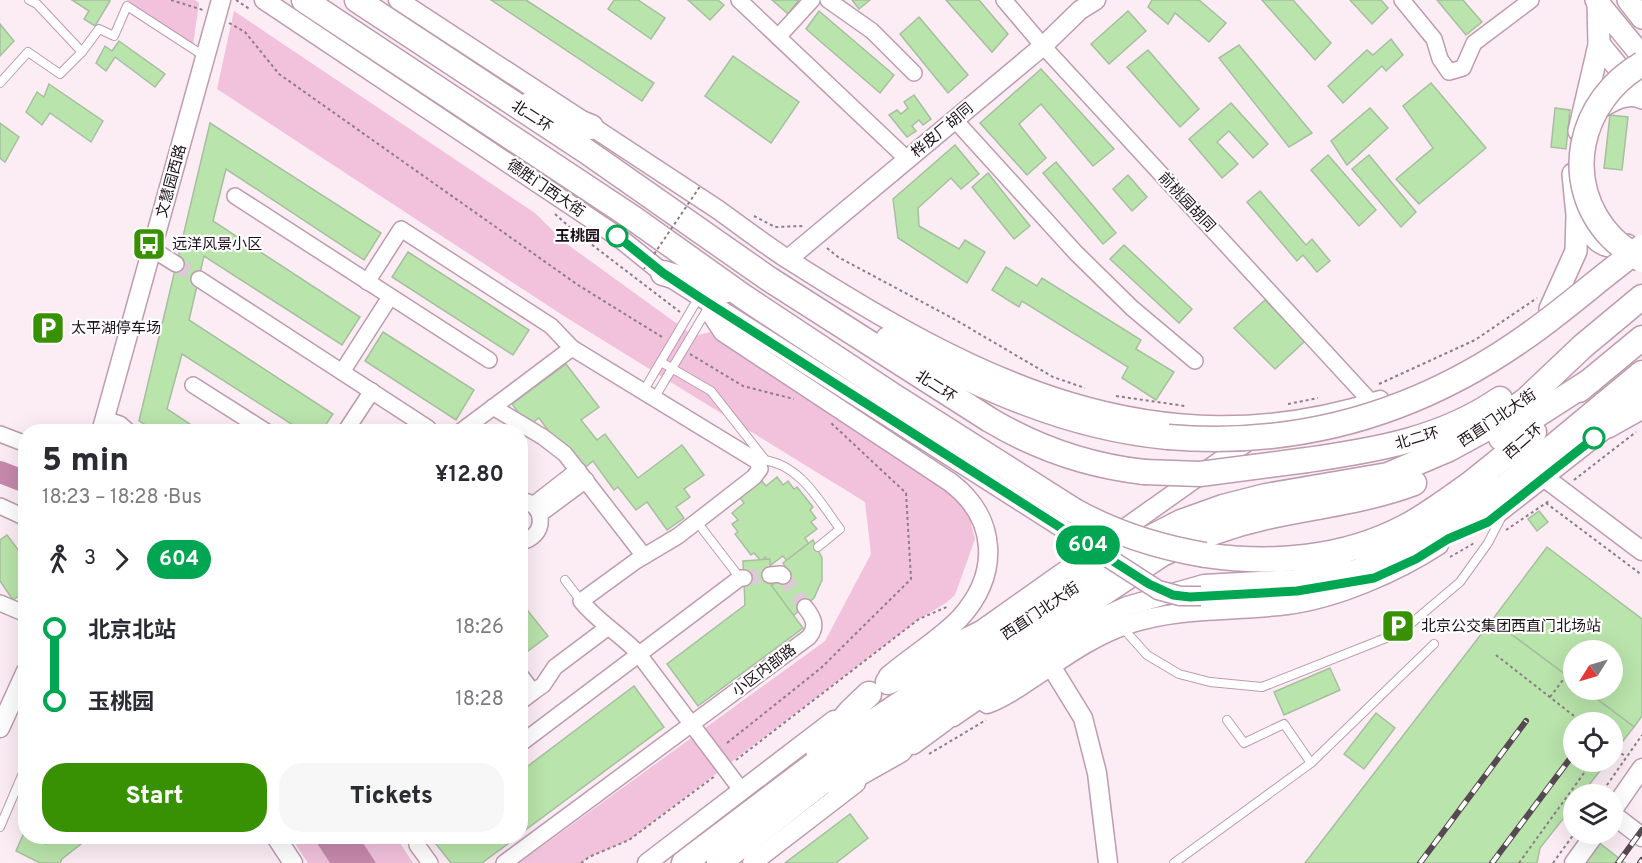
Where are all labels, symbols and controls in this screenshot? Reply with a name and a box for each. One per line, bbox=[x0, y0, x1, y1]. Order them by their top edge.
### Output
street label: 北二环 bbox=[507, 96, 556, 137]
street label: 桦皮厂胡同 bbox=[907, 99, 978, 163]
street label: 文慧园西路 bbox=[154, 143, 191, 220]
street label: 德胜门西大街 bbox=[503, 155, 588, 222]
street label: 前桃园胡同 bbox=[1153, 169, 1218, 237]
marker: 玉桃园 bbox=[606, 225, 628, 247]
bus stop icon: 远洋风景小区 bbox=[131, 226, 167, 262]
place label: 玉桃园 bbox=[555, 228, 600, 247]
place label: 远洋风景小区 bbox=[172, 236, 262, 255]
parking icon: 太平湖停车场 bbox=[30, 310, 66, 346]
place label: 太平湖停车场 bbox=[71, 320, 161, 339]
street label: 北二环 bbox=[911, 366, 960, 407]
street label: 西直门北大街 bbox=[1455, 385, 1540, 452]
street label: 西二环 bbox=[1501, 420, 1547, 464]
street label: 北二环 bbox=[1393, 423, 1442, 455]
unlabelled marker bbox=[1583, 427, 1605, 449]
text: 5 min bbox=[42, 441, 129, 483]
text: ¥12.80 bbox=[435, 462, 504, 489]
text: 18:23 – 18:28 · Bus bbox=[42, 485, 202, 511]
line badge: 604 bbox=[1054, 526, 1122, 564]
text: 604 bbox=[1068, 532, 1108, 559]
icon: walk bbox=[42, 543, 75, 576]
icon: forward bbox=[105, 543, 138, 576]
text: 3 bbox=[84, 546, 96, 572]
text: 604 bbox=[159, 546, 199, 573]
street label: 西直门北大街 bbox=[998, 578, 1083, 645]
parking icon: 北京公交集团西直门北场站 bbox=[1380, 608, 1416, 644]
text: 18:26 bbox=[456, 615, 504, 641]
place label: 北京公交集团西直门北场站 bbox=[1421, 617, 1601, 637]
text: 北京北站 bbox=[88, 618, 176, 645]
north arrow bbox=[1563, 640, 1623, 700]
map controls bbox=[1563, 640, 1623, 844]
street label: 小区内部路 bbox=[729, 641, 801, 701]
text: 18:28 bbox=[455, 687, 504, 713]
text: 玉桃园 bbox=[88, 690, 154, 717]
button: locate bbox=[1563, 712, 1623, 772]
button: Start bbox=[42, 763, 267, 832]
button: Tickets bbox=[279, 763, 504, 832]
button: layers bbox=[1563, 784, 1623, 844]

